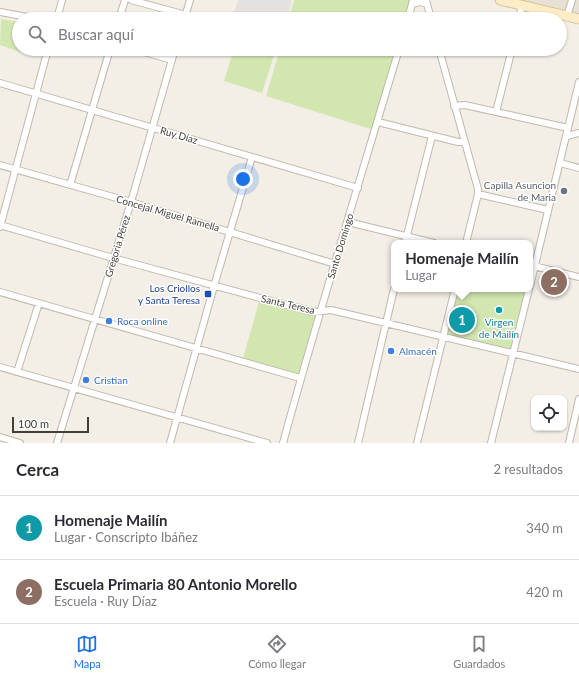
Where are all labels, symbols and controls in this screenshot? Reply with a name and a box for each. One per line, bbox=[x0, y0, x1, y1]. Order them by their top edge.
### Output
search box bbox=[12, 12, 567, 56]
icon: search bbox=[26, 23, 48, 45]
text: Buscar aquí bbox=[58, 25, 134, 43]
street label: Ruy Díaz bbox=[159, 124, 200, 146]
your location bbox=[233, 169, 253, 189]
place label: Capilla Asuncion de Maria bbox=[484, 179, 556, 203]
marker: Capilla Asuncion de Maria bbox=[559, 186, 569, 196]
street label: Concejal Miguel Ramella bbox=[115, 192, 221, 234]
street label: Santo Domingo bbox=[324, 211, 356, 280]
street label: Gregoria Pérez bbox=[102, 213, 132, 279]
popup bbox=[391, 240, 533, 292]
text: Homenaje Mailín bbox=[405, 249, 519, 267]
text: Lugar bbox=[405, 267, 437, 283]
pin: 2 bbox=[541, 267, 567, 297]
place label: Los Criollos y Santa Teresa bbox=[138, 282, 200, 306]
marker: Los Criollos y Santa Teresa bbox=[203, 289, 213, 299]
street label: Santa Teresa bbox=[260, 292, 316, 316]
pin: 1 bbox=[449, 305, 475, 335]
marker: Virgen de Mailín bbox=[494, 305, 504, 315]
place label: Roca online bbox=[117, 315, 168, 327]
marker: Roca online bbox=[104, 316, 114, 326]
place label: Virgen de Mailín bbox=[479, 316, 519, 340]
place label: Almacén bbox=[399, 345, 437, 357]
marker: Almacén bbox=[386, 346, 396, 356]
place label: Cristian bbox=[94, 374, 128, 386]
marker: Cristian bbox=[81, 375, 91, 385]
map controls bbox=[531, 395, 567, 431]
button: locate bbox=[531, 395, 567, 431]
scale bar bbox=[12, 415, 89, 434]
text: 100 m bbox=[18, 417, 49, 430]
text: Cerca bbox=[16, 459, 59, 480]
text: 2 resultados bbox=[493, 461, 563, 477]
text: Homenaje Mailín bbox=[54, 511, 167, 529]
text: 1 bbox=[25, 520, 33, 536]
text: 340 m bbox=[526, 520, 563, 536]
text: Lugar · Conscripto Ibáñez bbox=[54, 529, 198, 545]
text: Escuela Primaria 80 Antonio Morello bbox=[54, 575, 297, 593]
text: 2 bbox=[25, 584, 33, 600]
text: 420 m bbox=[526, 584, 563, 600]
text: Escuela · Ruy Díaz bbox=[54, 593, 157, 609]
tab: Mapa bbox=[74, 633, 101, 670]
tab: Cómo llegar bbox=[248, 633, 306, 670]
tab: Guardados bbox=[453, 633, 505, 670]

